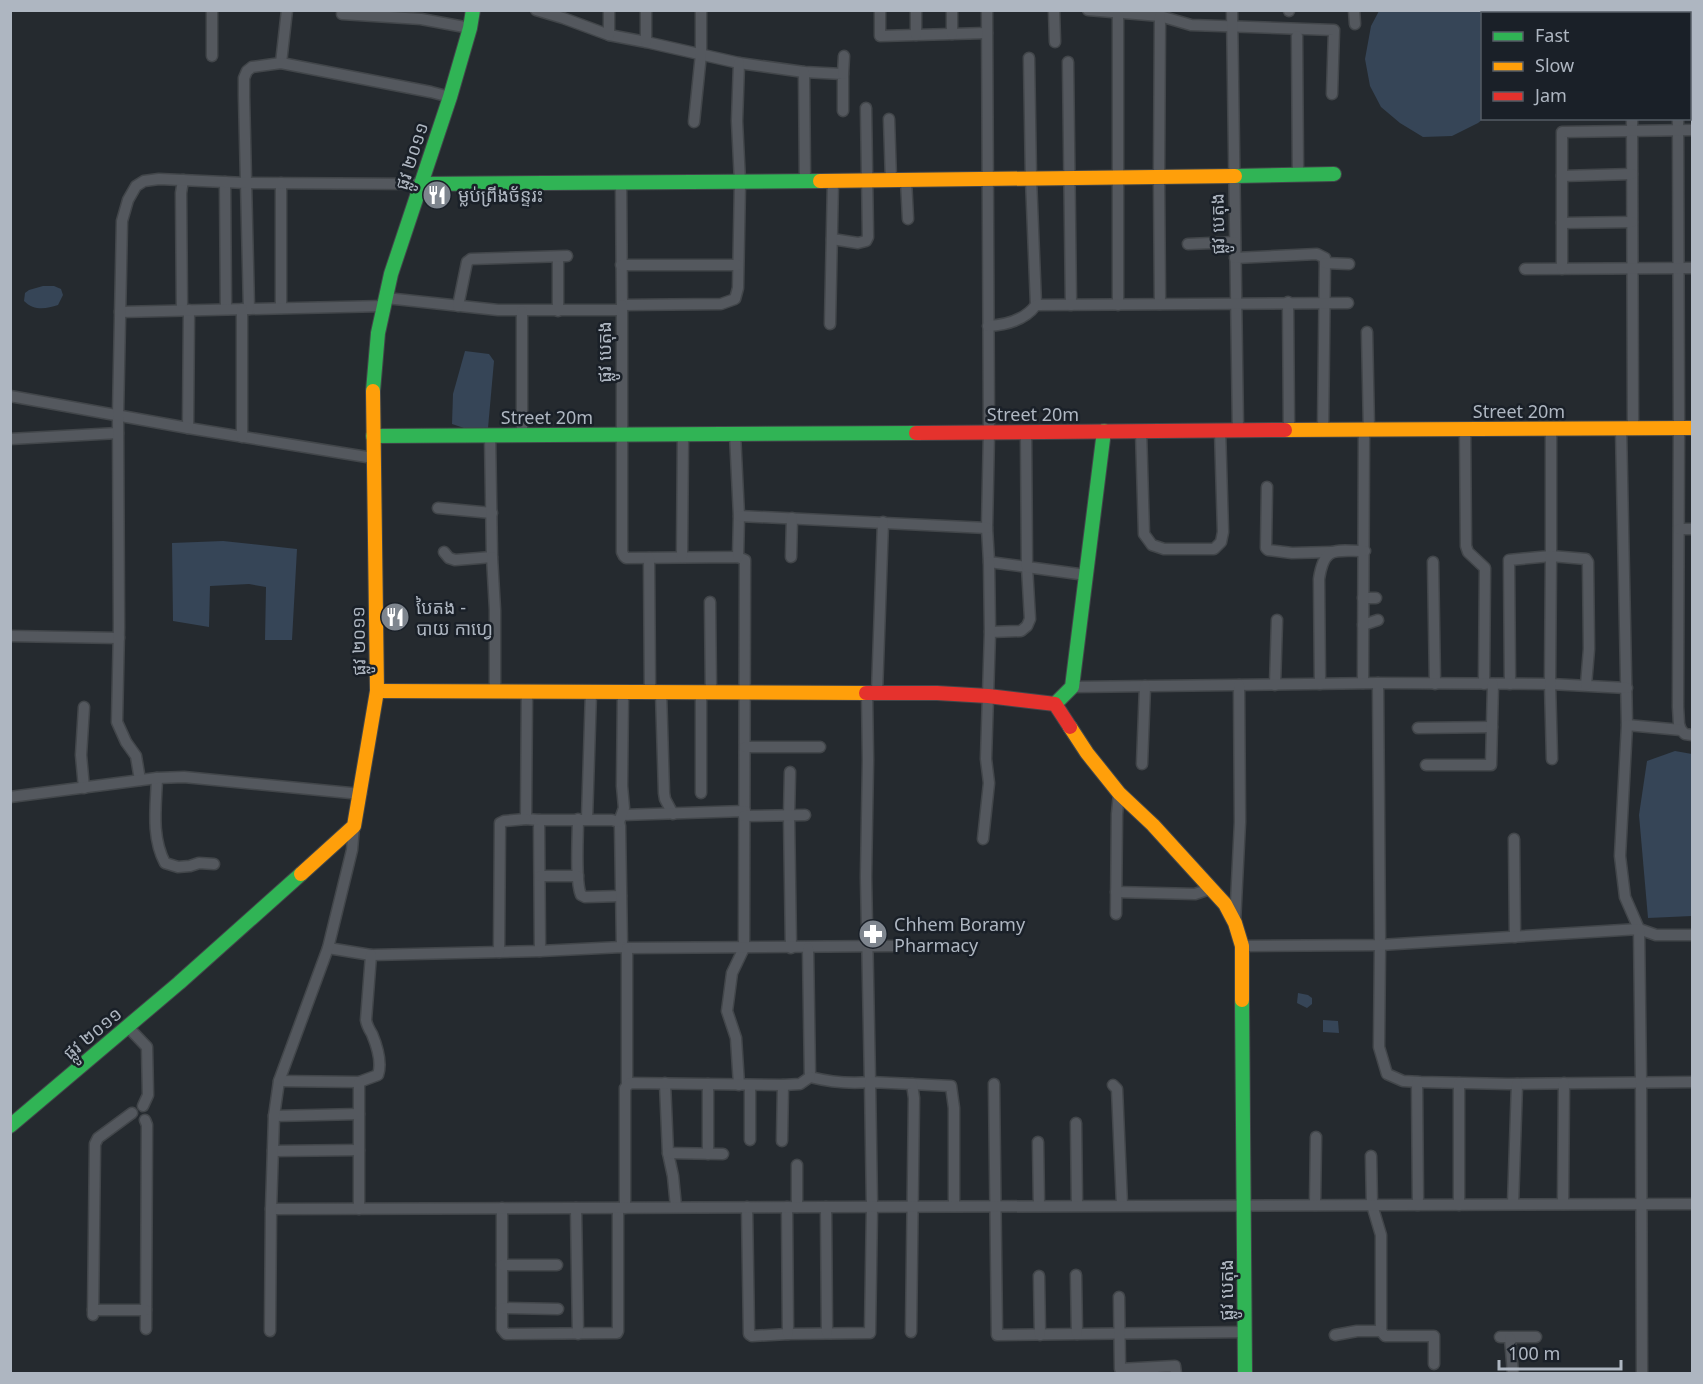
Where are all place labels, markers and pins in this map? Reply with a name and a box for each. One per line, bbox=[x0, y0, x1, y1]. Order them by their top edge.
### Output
restaurant icon: ម្លប់ព្រីងច័ន្ទរះ bbox=[421, 179, 453, 211]
place label: ម្លប់ព្រីងច័ន្ទរះ bbox=[458, 183, 544, 207]
place label: បៃតង - បាយ កាហ្វេ bbox=[416, 595, 493, 640]
restaurant icon: បៃតង - បាយ កាហ្វេ bbox=[379, 601, 411, 633]
place label: Chhem Boramy Pharmacy bbox=[894, 912, 1026, 957]
pharmacy icon: Chhem Boramy Pharmacy bbox=[857, 918, 889, 950]

